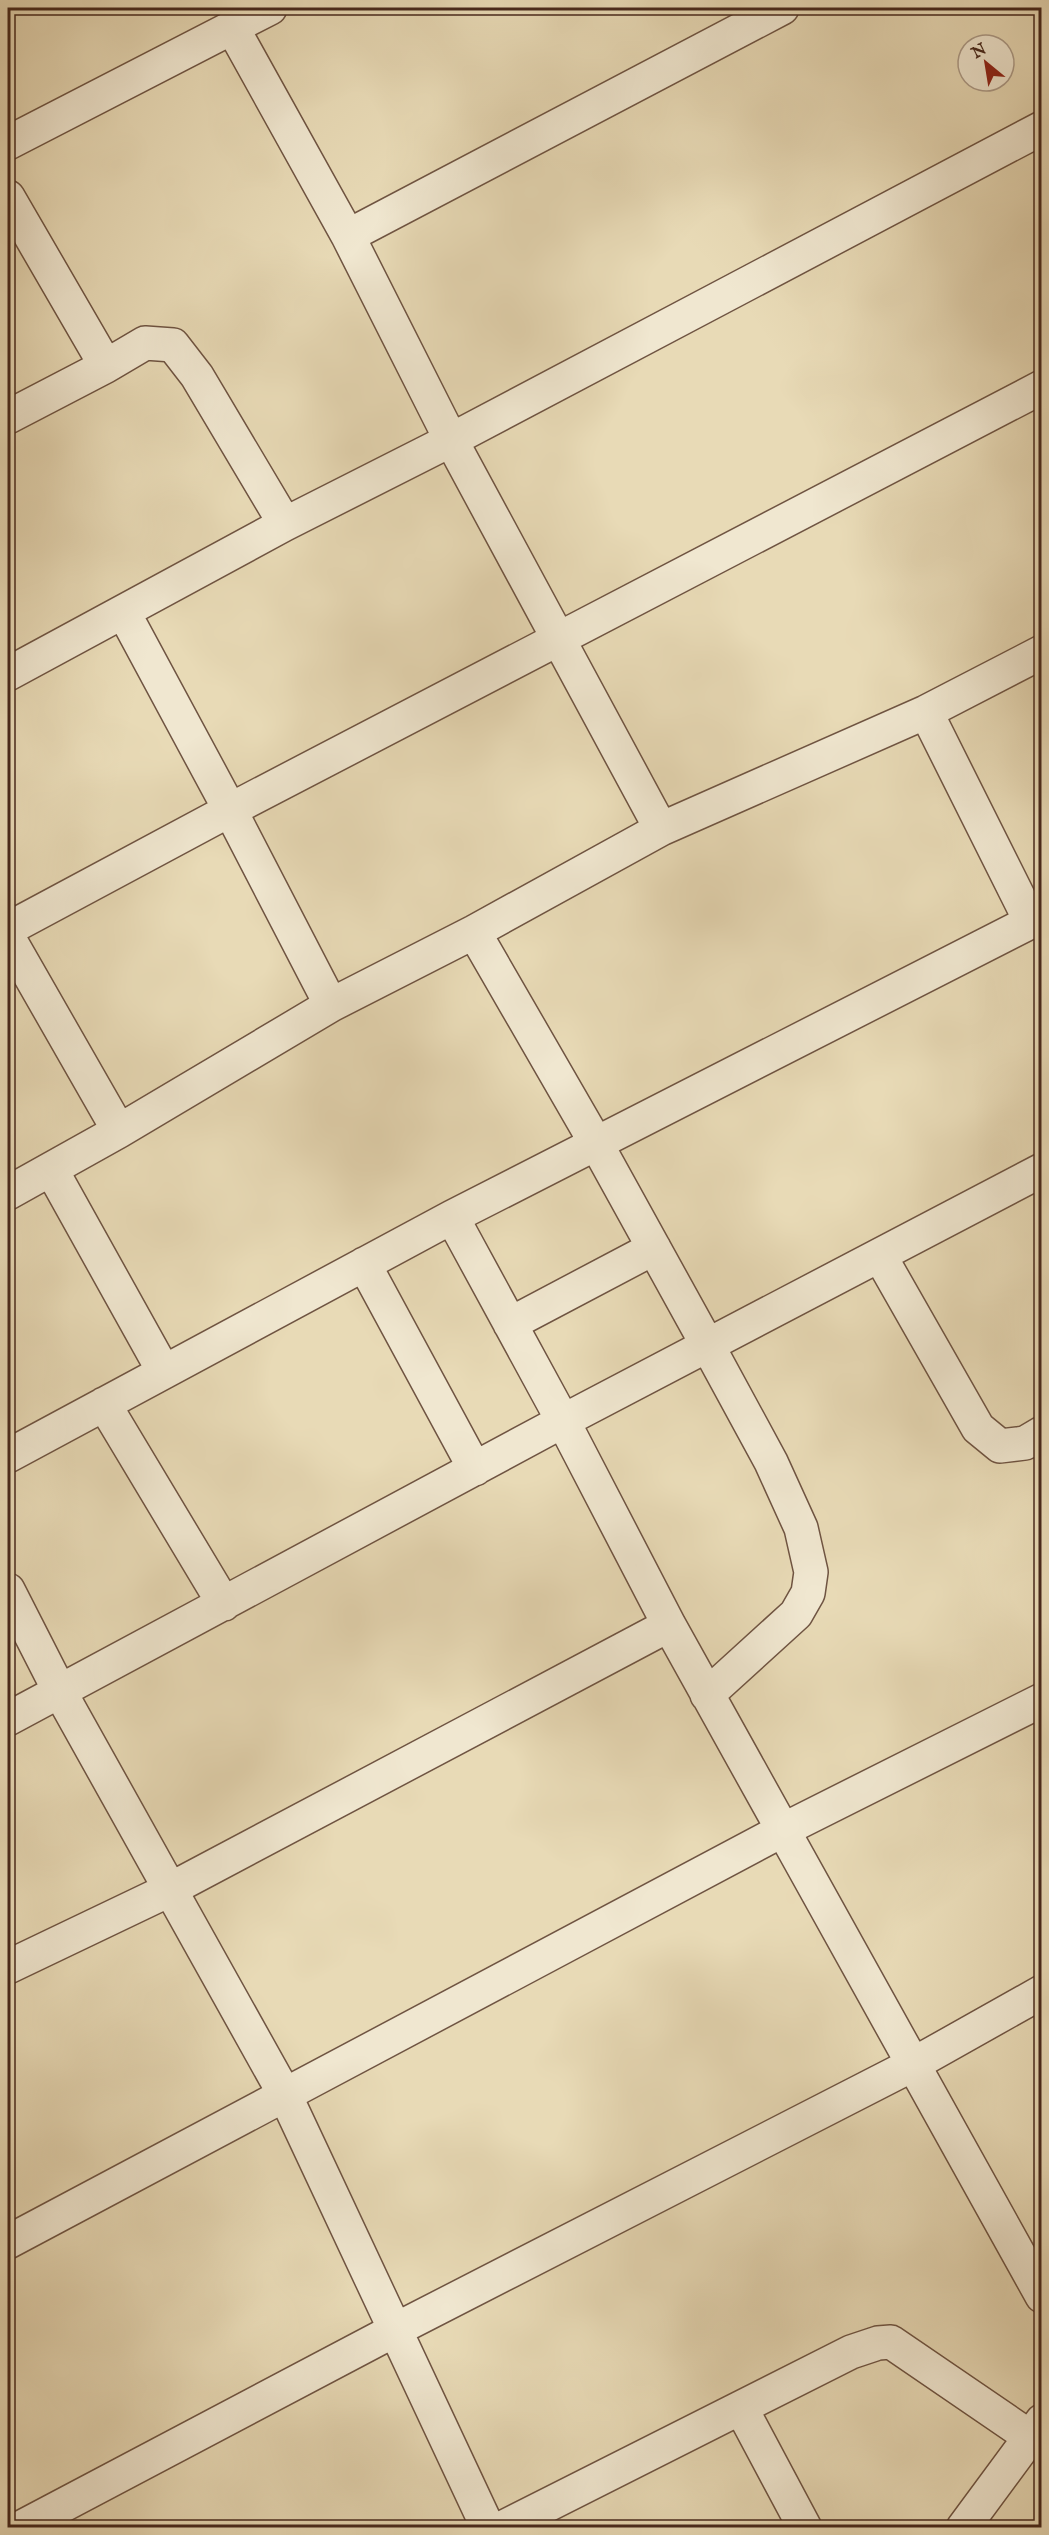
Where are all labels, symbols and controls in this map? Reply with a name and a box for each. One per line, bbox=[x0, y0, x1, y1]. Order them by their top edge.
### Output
north arrow bbox=[956, 33, 1016, 93]
text: N bbox=[968, 40, 991, 64]

